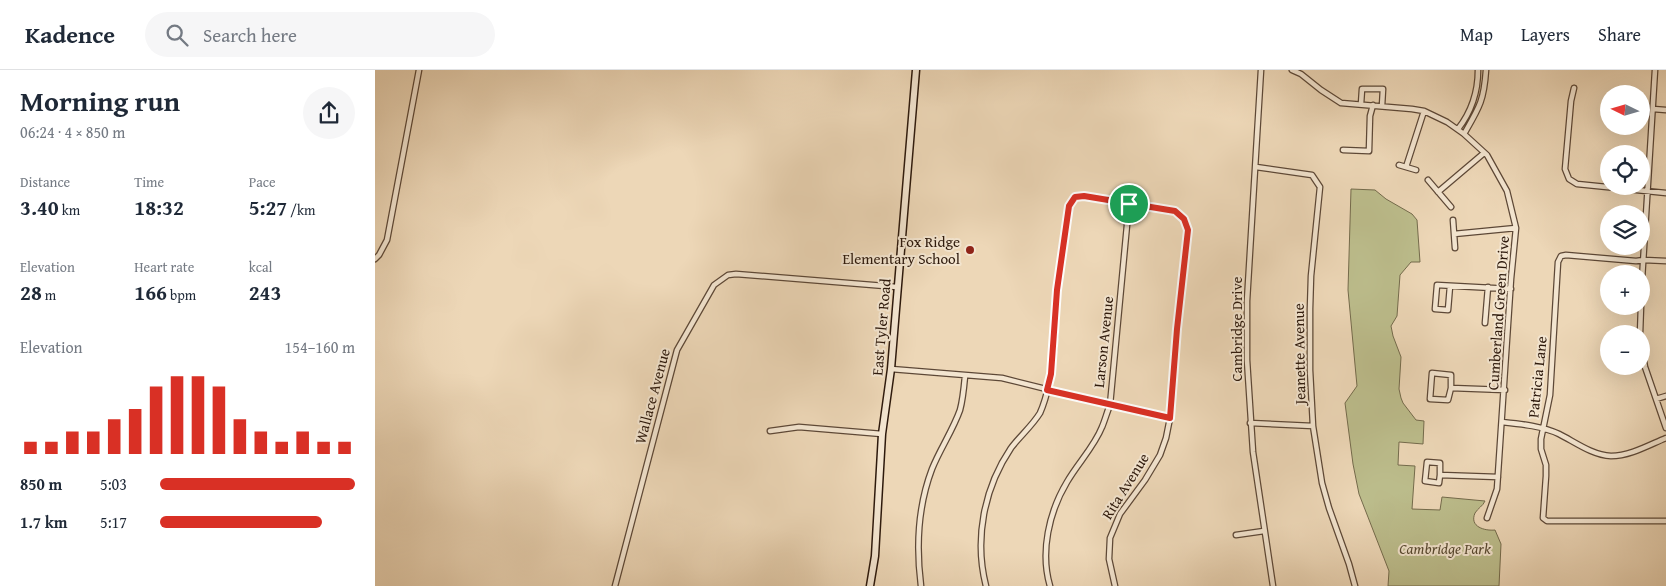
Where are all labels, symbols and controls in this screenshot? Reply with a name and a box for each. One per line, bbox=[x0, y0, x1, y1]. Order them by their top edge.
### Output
search box bbox=[145, 12, 495, 57]
text: Kadence bbox=[25, 17, 115, 52]
icon: search bbox=[163, 21, 191, 49]
text: Search here bbox=[203, 21, 297, 49]
text: Map bbox=[1460, 21, 1493, 48]
text: Layers bbox=[1521, 21, 1570, 48]
text: Share bbox=[1598, 21, 1641, 48]
text: Morning run bbox=[20, 80, 180, 121]
north arrow bbox=[1600, 85, 1650, 135]
map controls bbox=[1600, 85, 1650, 375]
button: share bbox=[303, 87, 355, 139]
text: 06:24 · 4 × 850 m bbox=[20, 120, 125, 144]
button: locate bbox=[1600, 145, 1650, 195]
text: Distance bbox=[20, 172, 70, 192]
text: Time bbox=[134, 172, 164, 192]
text: Pace bbox=[249, 172, 276, 192]
pin bbox=[1108, 183, 1150, 225]
icon: arrive bbox=[1115, 190, 1143, 218]
text: 3.40 bbox=[20, 192, 59, 223]
text: 18:32 bbox=[134, 192, 184, 223]
text: 5:27 bbox=[249, 192, 287, 223]
text: km bbox=[59, 200, 80, 220]
text: /km bbox=[287, 200, 315, 220]
button: layers bbox=[1600, 205, 1650, 255]
place label: Fox Ridge Elementary School bbox=[842, 231, 960, 269]
street label: Cumberland Green Drive bbox=[1482, 235, 1514, 391]
marker: Fox Ridge Elementary School bbox=[964, 244, 976, 256]
text: Elevation bbox=[20, 257, 75, 277]
text: Heart rate bbox=[134, 257, 194, 277]
text: kcal bbox=[249, 257, 273, 277]
button: + bbox=[1600, 265, 1650, 315]
street label: Cambridge Drive bbox=[1226, 276, 1247, 382]
text: 28 bbox=[20, 277, 42, 308]
text: 166 bbox=[134, 277, 167, 308]
text: 243 bbox=[249, 277, 281, 308]
street label: East Tyler Road bbox=[866, 278, 896, 376]
text: m bbox=[42, 285, 56, 305]
text: bpm bbox=[167, 285, 196, 305]
street label: Larson Avenue bbox=[1088, 295, 1118, 389]
street label: Jeanette Avenue bbox=[1288, 303, 1310, 407]
button: − bbox=[1600, 325, 1650, 375]
text: Elevation bbox=[20, 335, 83, 359]
text: 154–160 m bbox=[285, 335, 355, 359]
street label: Patricia Lane bbox=[1522, 335, 1552, 419]
street label: Wallace Avenue bbox=[629, 346, 675, 446]
street label: Rita Avenue bbox=[1096, 449, 1154, 523]
text: 850 m bbox=[20, 472, 62, 496]
text: 5:03 bbox=[100, 472, 127, 496]
text: 1.7 km bbox=[20, 510, 67, 534]
text: 5:17 bbox=[100, 510, 127, 534]
park label: Cambridge Park bbox=[1399, 538, 1491, 559]

